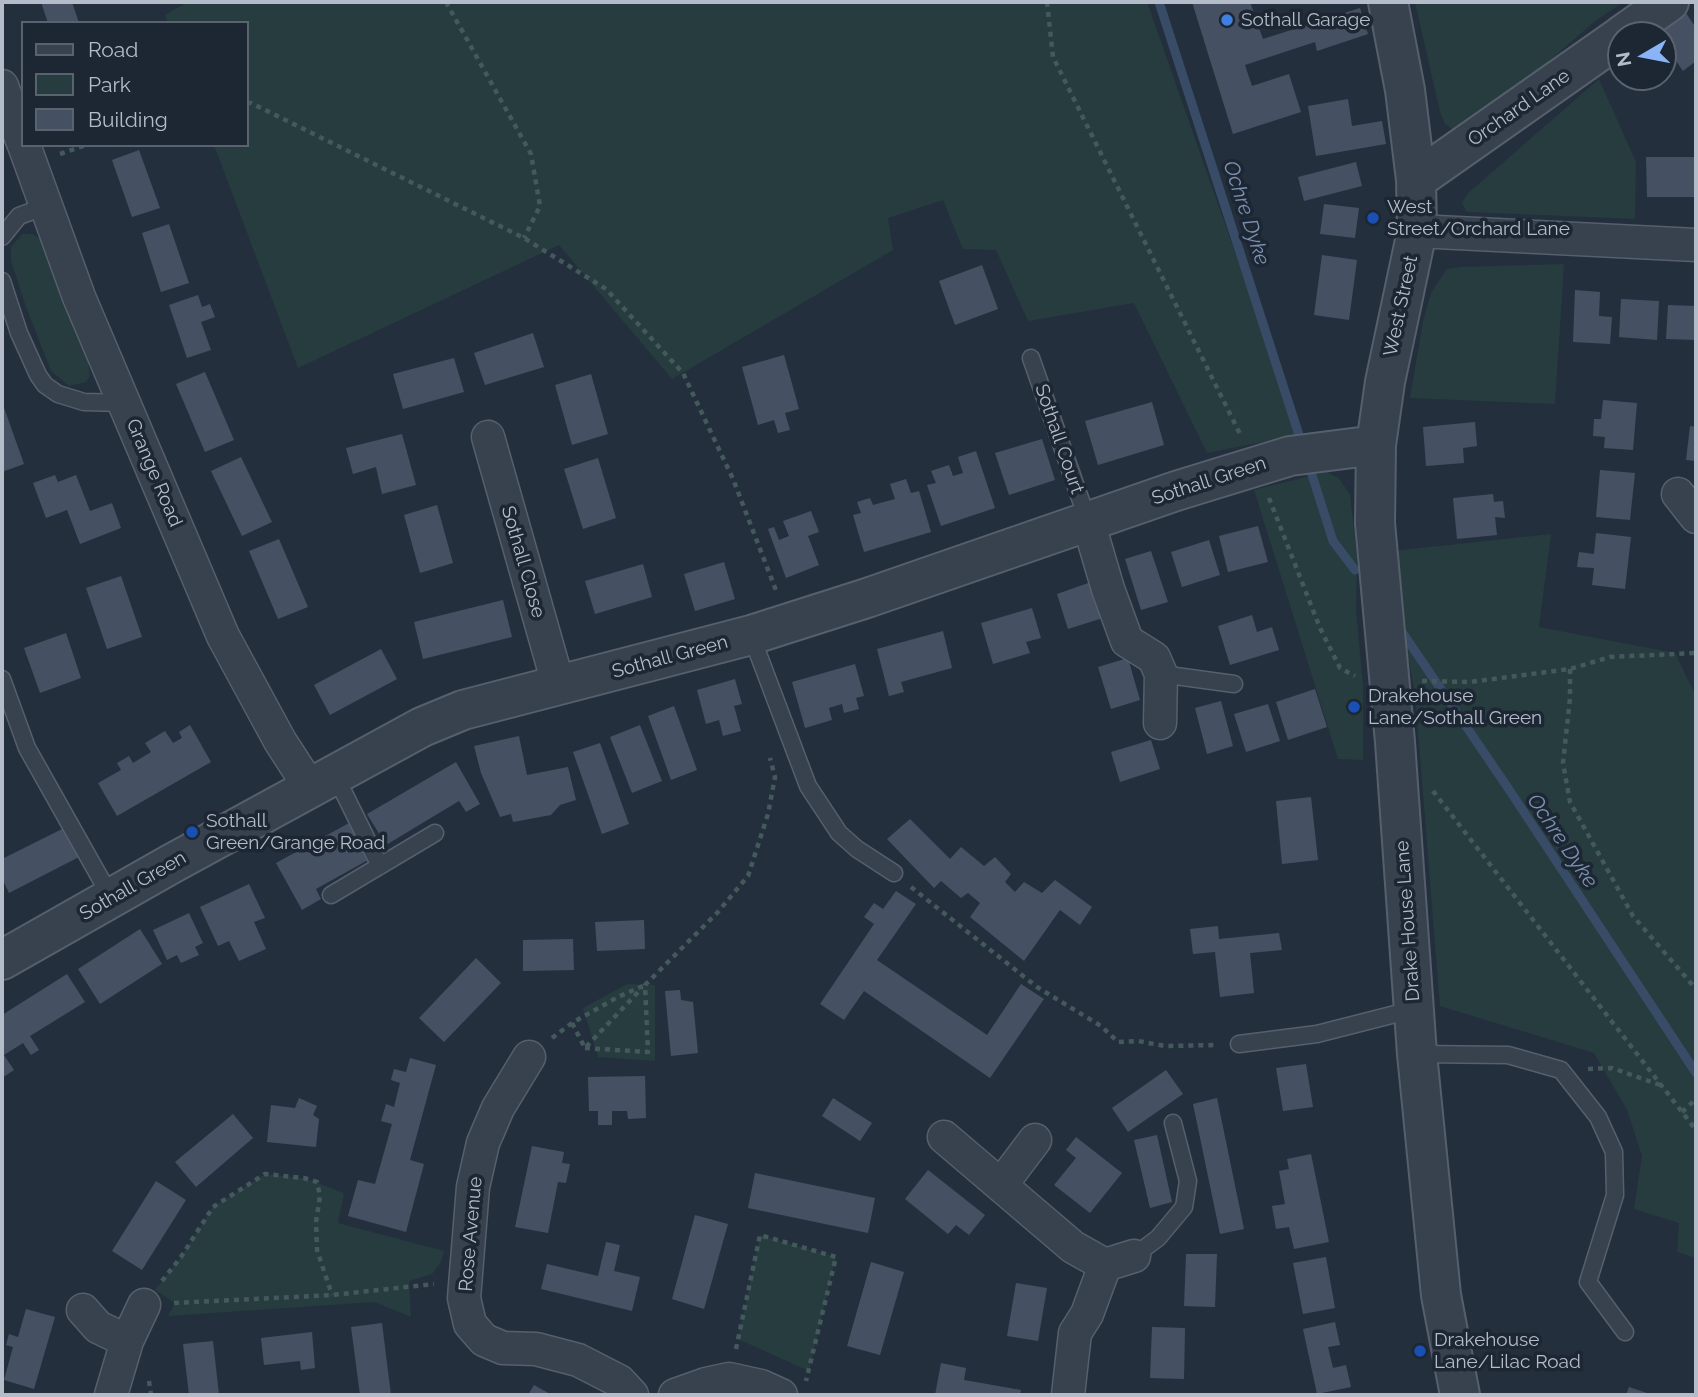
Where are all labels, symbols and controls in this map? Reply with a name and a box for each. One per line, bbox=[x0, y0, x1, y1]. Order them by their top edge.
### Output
place label: Sothall Garage bbox=[1241, 9, 1371, 31]
marker: Sothall Garage bbox=[1219, 12, 1235, 28]
legend bbox=[21, 21, 248, 147]
north arrow bbox=[1607, 21, 1677, 91]
text: Road bbox=[88, 37, 138, 62]
text: N bbox=[1611, 50, 1635, 68]
street label: Orchard Lane bbox=[1464, 64, 1574, 152]
text: Park bbox=[88, 72, 131, 97]
text: Building bbox=[88, 107, 168, 132]
water label: Ochre Dyke bbox=[1217, 158, 1275, 268]
place label: West Street/Orchard Lane bbox=[1387, 196, 1570, 240]
marker: West Street/Orchard Lane bbox=[1365, 210, 1381, 226]
street label: West Street bbox=[1379, 253, 1423, 359]
street label: Sothall Court bbox=[1030, 381, 1088, 497]
street label: Grange Road bbox=[121, 416, 187, 530]
street label: Sothall Green bbox=[1149, 452, 1269, 510]
street label: Sothall Close bbox=[496, 503, 550, 621]
street label: Sothall Green bbox=[610, 631, 730, 683]
place label: Drakehouse Lane/Sothall Green bbox=[1368, 685, 1542, 729]
marker: Drakehouse Lane/Sothall Green bbox=[1346, 699, 1362, 715]
water label: Ochre Dyke bbox=[1521, 789, 1603, 893]
place label: Sothall Green/Grange Road bbox=[206, 810, 385, 854]
marker: Sothall Green/Grange Road bbox=[184, 824, 200, 840]
street label: Drake House Lane bbox=[1391, 840, 1425, 1002]
street label: Sothall Green bbox=[76, 846, 190, 926]
street label: Rose Avenue bbox=[455, 1176, 487, 1292]
place label: Drakehouse Lane/Lilac Road bbox=[1434, 1329, 1581, 1373]
marker: Drakehouse Lane/Lilac Road bbox=[1412, 1343, 1428, 1359]

